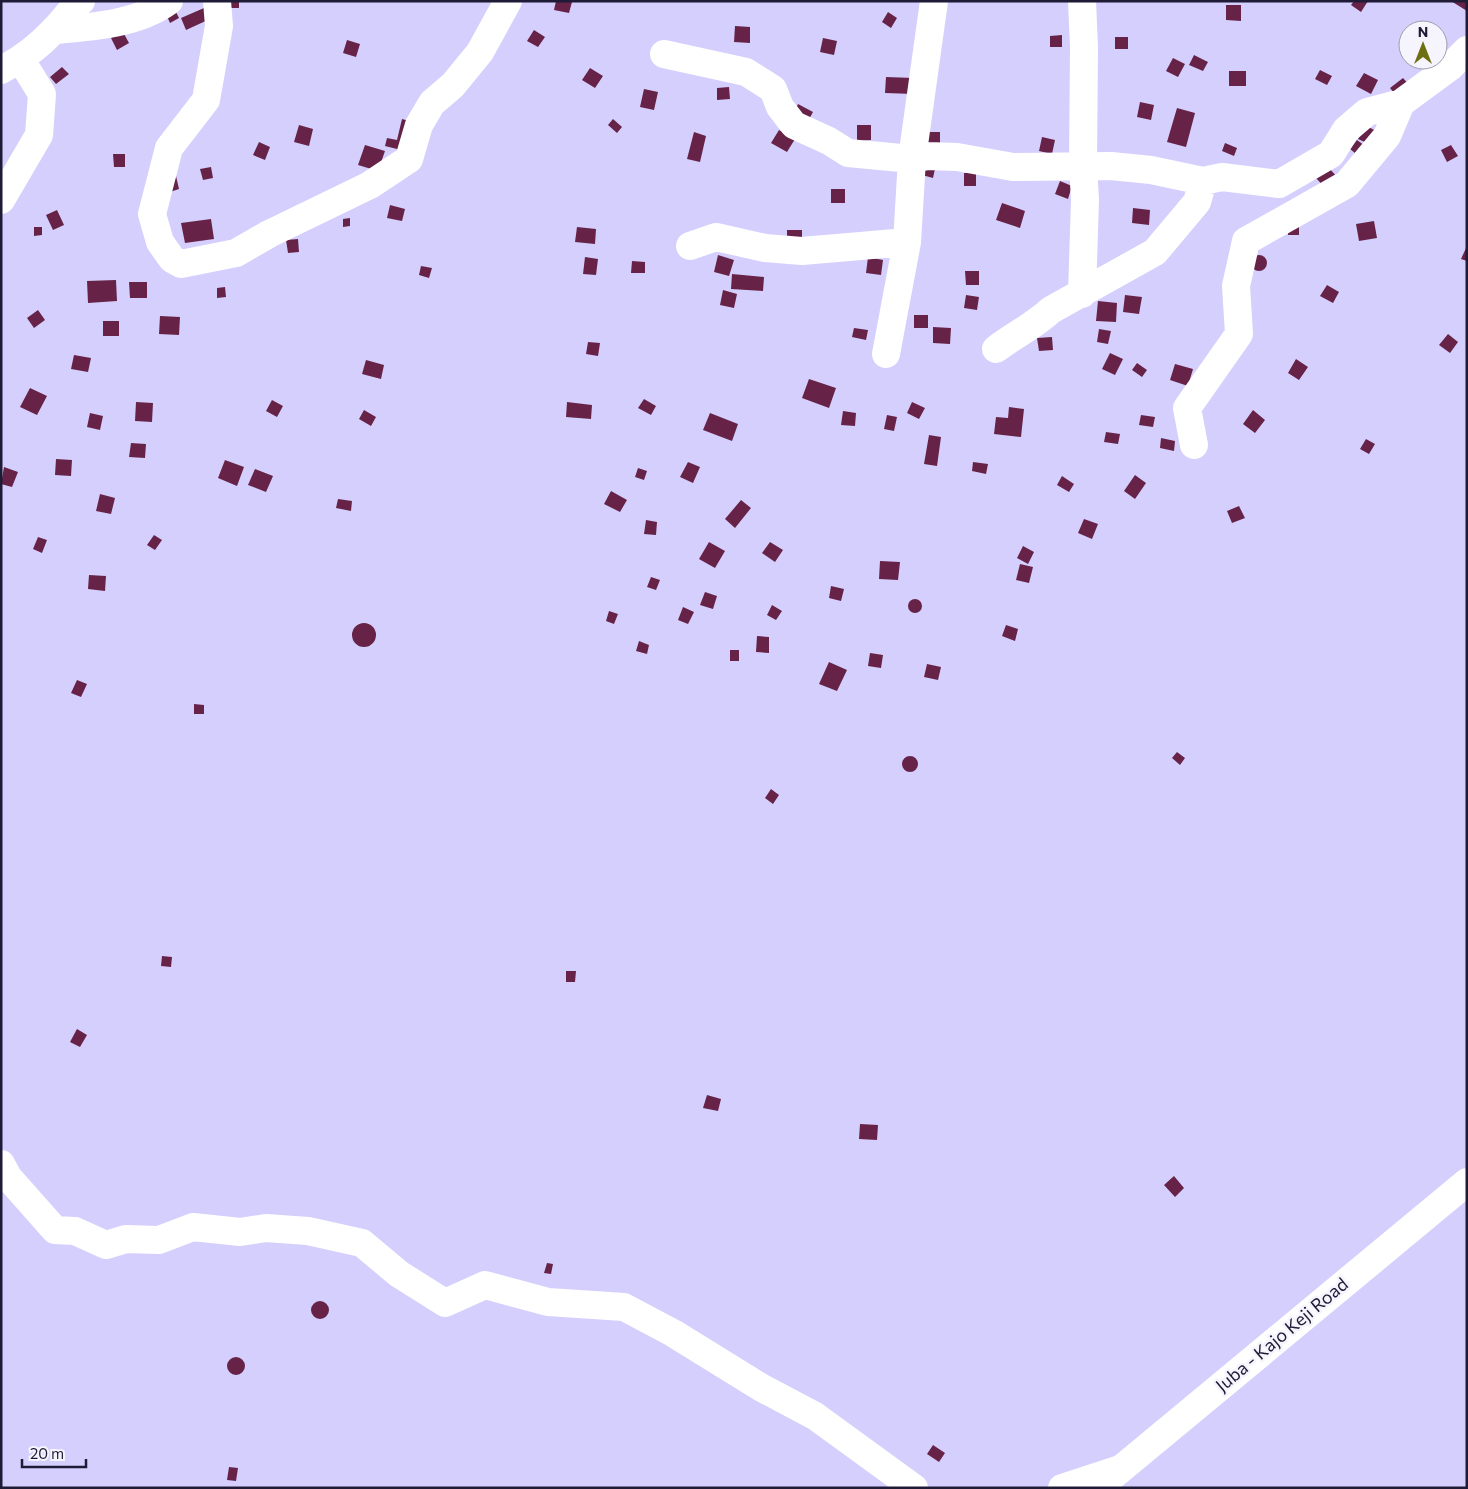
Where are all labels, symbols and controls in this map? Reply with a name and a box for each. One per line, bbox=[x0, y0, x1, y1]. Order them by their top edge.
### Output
north arrow bbox=[1398, 20, 1448, 70]
text: N bbox=[1418, 23, 1428, 40]
street label: Juba - Kajo Keji Road bbox=[1211, 1273, 1352, 1396]
scale bar bbox=[22, 1436, 86, 1468]
text: 20 m bbox=[30, 1444, 64, 1462]

